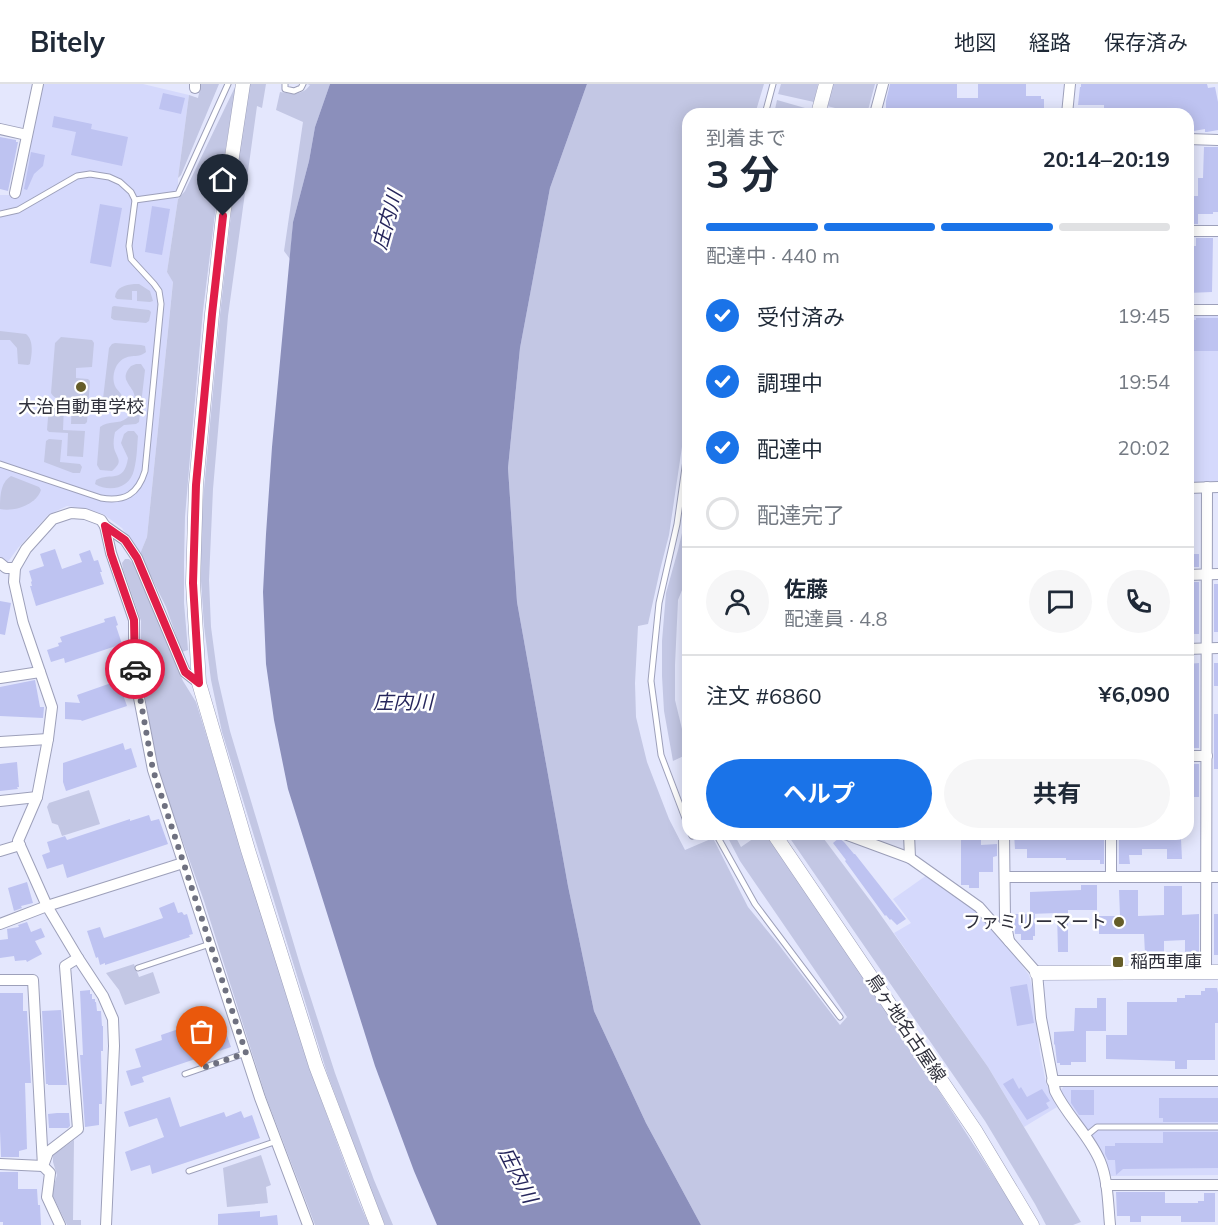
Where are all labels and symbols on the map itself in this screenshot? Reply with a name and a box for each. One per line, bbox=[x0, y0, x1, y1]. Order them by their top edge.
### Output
pin bbox=[197, 154, 248, 216]
water label: 庄内川 bbox=[366, 186, 407, 252]
marker: 大治自動車学校 bbox=[74, 380, 88, 394]
place label: 大治自動車学校 bbox=[18, 395, 144, 418]
courier bbox=[105, 639, 165, 699]
water label: 庄内川 bbox=[373, 689, 435, 714]
place label: ファミリーマート bbox=[963, 910, 1107, 933]
marker: ファミリーマート bbox=[1112, 915, 1126, 929]
place label: 稲西車庫 bbox=[1130, 950, 1202, 973]
marker: 稲西車庫 bbox=[1111, 955, 1125, 969]
street label: 鳥ヶ地名古屋線 bbox=[862, 969, 951, 1086]
pin bbox=[176, 1006, 227, 1068]
water label: 庄内川 bbox=[494, 1142, 544, 1209]

